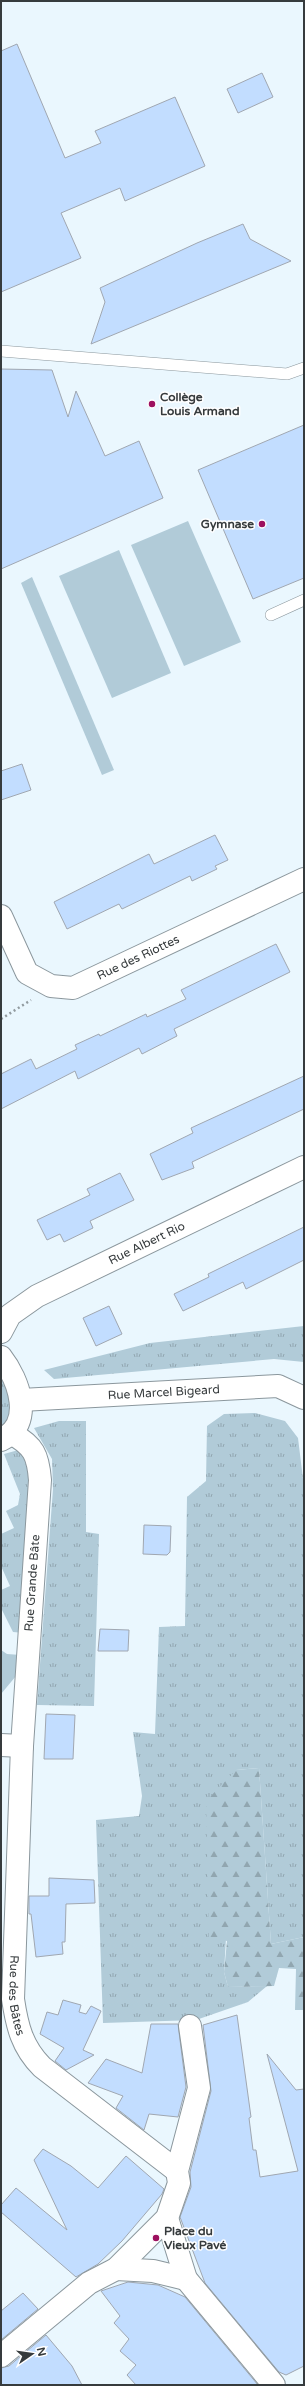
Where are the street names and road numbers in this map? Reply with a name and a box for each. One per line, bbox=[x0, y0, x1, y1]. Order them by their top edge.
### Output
street label: Rue des Riottes bbox=[95, 932, 182, 983]
street label: Rue Albert Rio bbox=[106, 1219, 187, 1267]
street label: Rue Marcel Bigeard bbox=[107, 1382, 220, 1402]
street label: Rue Grande Bâte bbox=[22, 1534, 42, 1632]
street label: Rue des Bâtes bbox=[6, 1955, 28, 2038]

